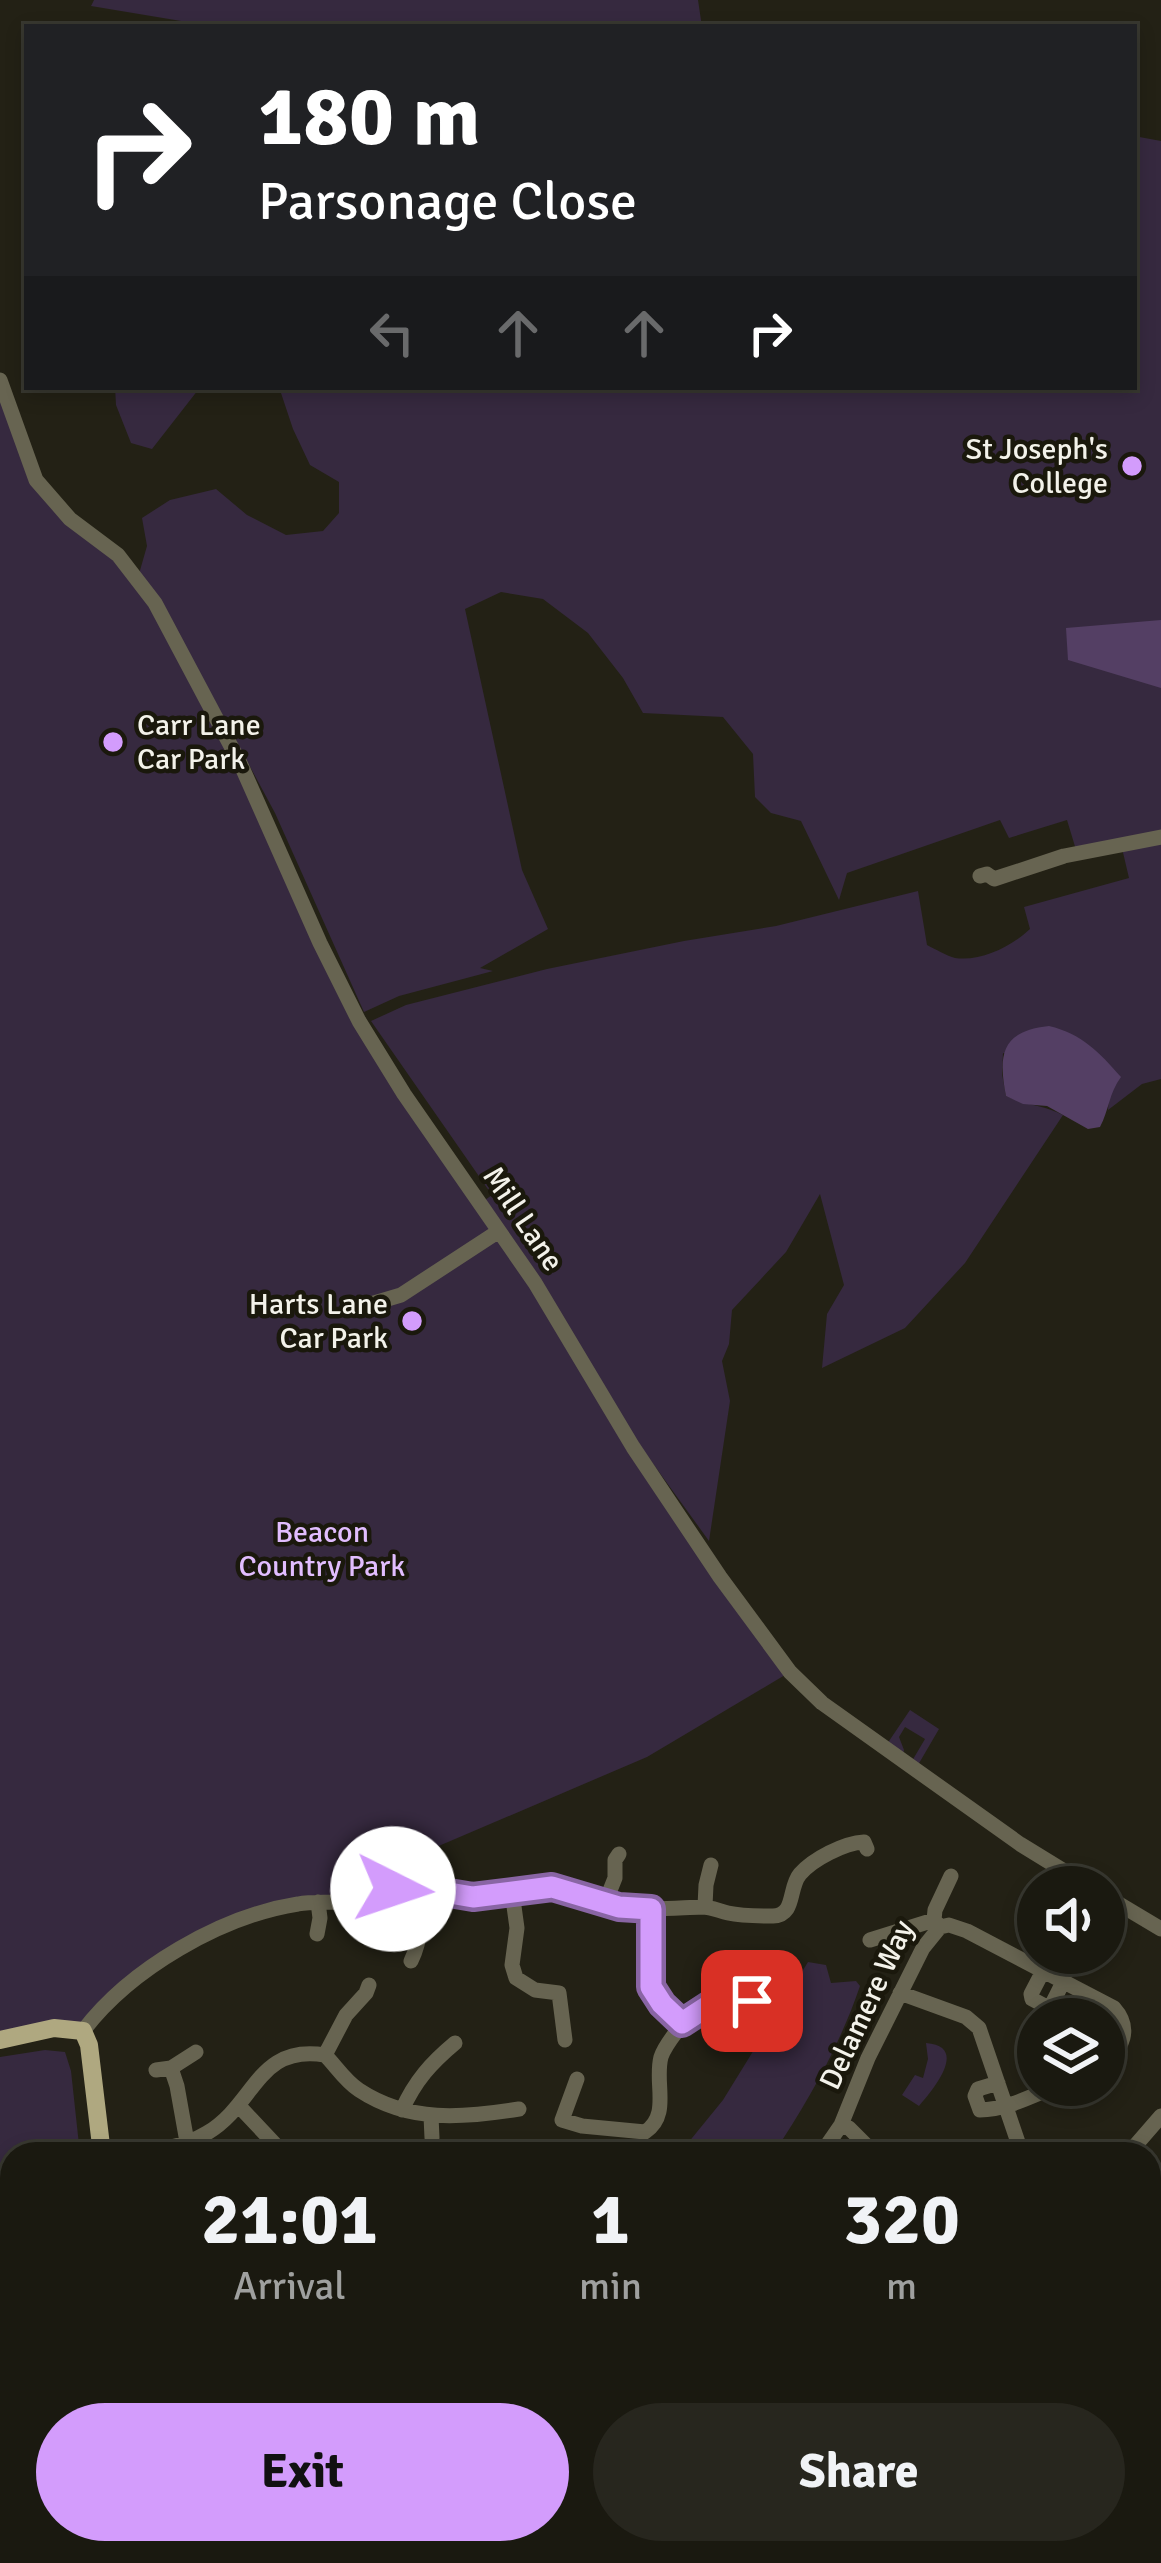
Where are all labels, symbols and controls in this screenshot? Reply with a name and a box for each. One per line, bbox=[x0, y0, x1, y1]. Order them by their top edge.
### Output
text: 180 m bbox=[258, 65, 480, 169]
icon: right bbox=[60, 72, 216, 228]
text: Parsonage Close bbox=[258, 168, 637, 235]
icon: left bbox=[359, 300, 425, 366]
icon: ahead bbox=[485, 300, 551, 366]
icon: ahead bbox=[611, 300, 677, 366]
icon: right bbox=[737, 300, 803, 366]
place label: St Joseph's College bbox=[966, 431, 1108, 502]
marker: St Joseph's College bbox=[1119, 453, 1145, 479]
place label: Carr Lane Car Park bbox=[137, 707, 261, 778]
marker: Carr Lane Car Park bbox=[100, 729, 126, 755]
street label: Mill Lane bbox=[475, 1160, 571, 1278]
place label: Harts Lane Car Park bbox=[249, 1286, 388, 1357]
marker: Harts Lane Car Park bbox=[399, 1308, 425, 1334]
park label: Beacon Country Park bbox=[239, 1514, 405, 1585]
position arrow bbox=[330, 1826, 456, 1952]
map controls bbox=[1017, 1866, 1125, 2106]
button: sound bbox=[1017, 1866, 1125, 1974]
street label: Delamere Way bbox=[812, 1914, 922, 2096]
pin bbox=[701, 1950, 803, 2052]
icon: arrive bbox=[719, 1968, 785, 2034]
button: layers bbox=[1017, 1998, 1125, 2106]
text: 21:01 bbox=[201, 2175, 378, 2264]
text: 1 bbox=[591, 2175, 630, 2264]
text: 320 bbox=[843, 2175, 960, 2264]
text: Arrival bbox=[233, 2262, 346, 2310]
text: min bbox=[579, 2262, 642, 2310]
text: m bbox=[886, 2262, 917, 2310]
button: Exit bbox=[36, 2403, 569, 2541]
button: Share bbox=[593, 2403, 1125, 2541]

